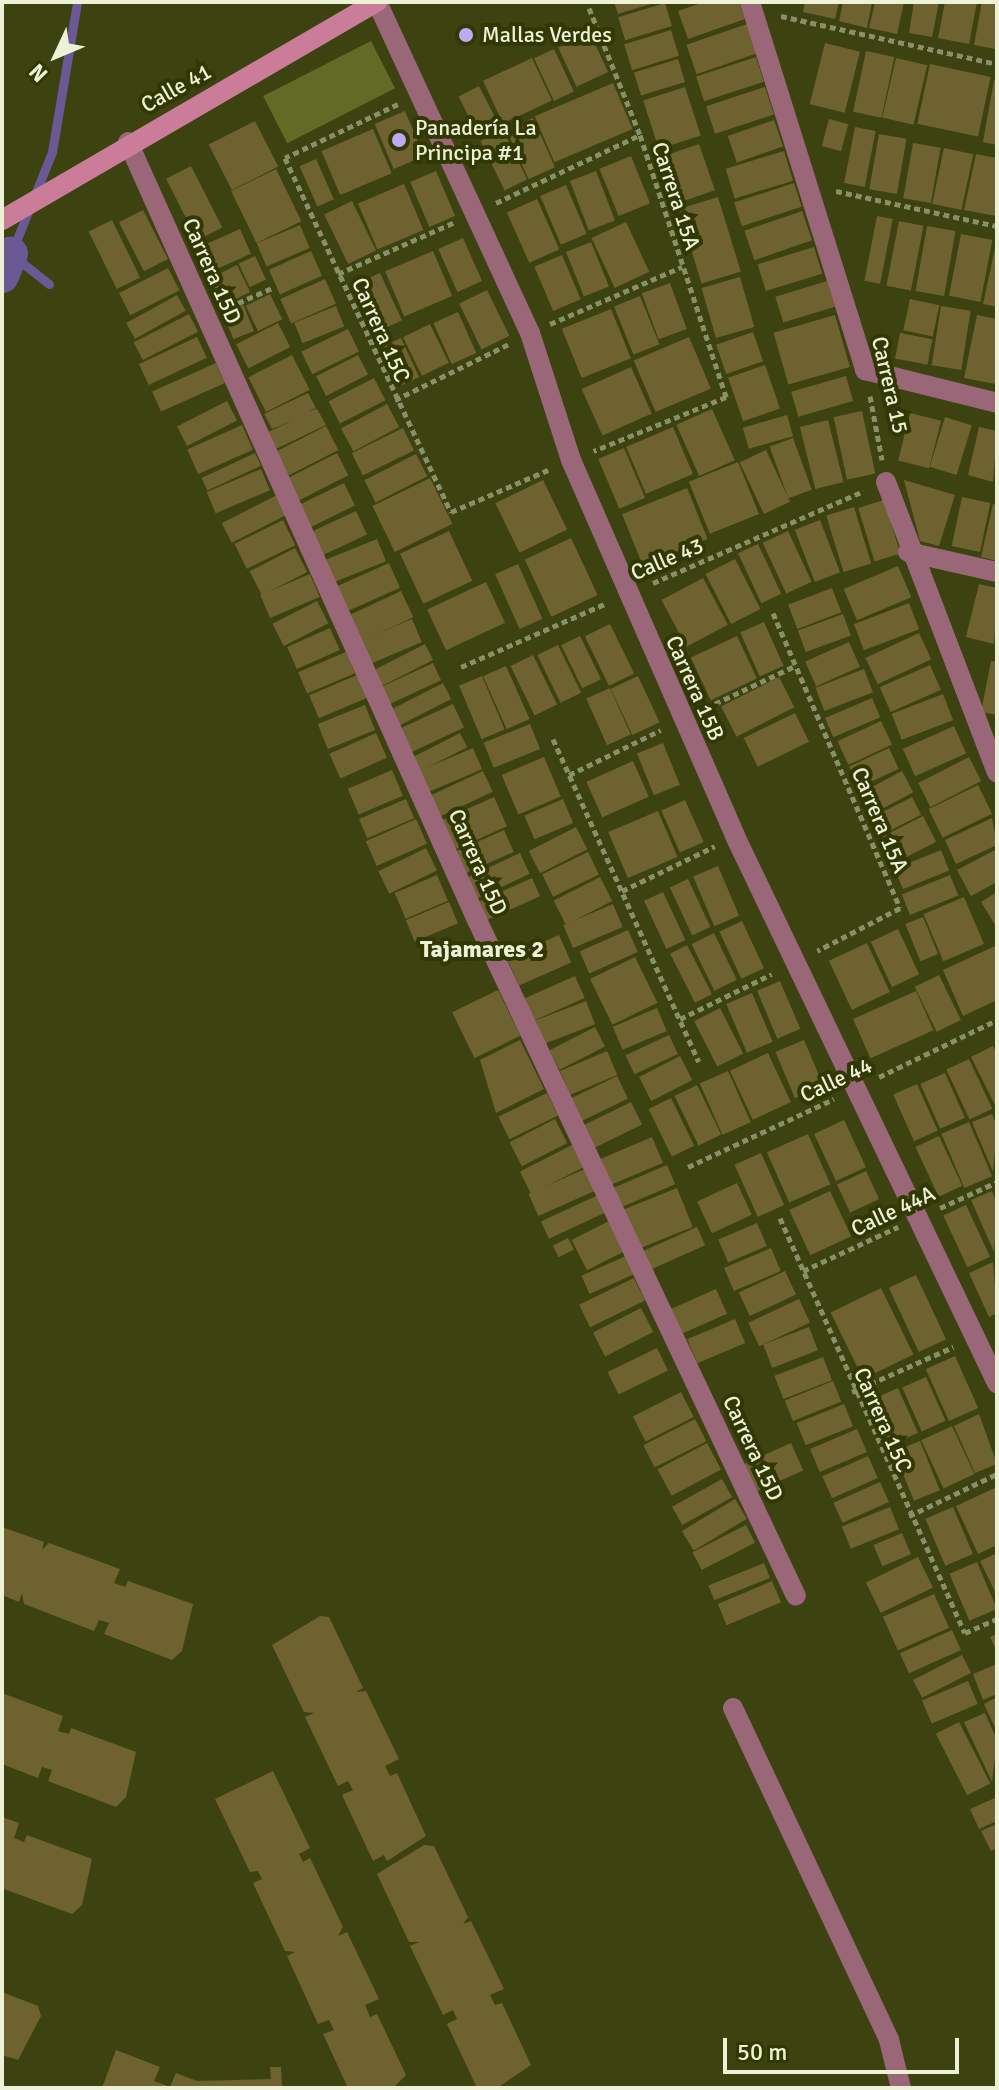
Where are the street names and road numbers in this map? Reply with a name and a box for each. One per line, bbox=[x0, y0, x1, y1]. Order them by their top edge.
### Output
street label: Calle 41 bbox=[136, 58, 216, 118]
street label: Carrera 15A bbox=[646, 139, 706, 253]
street label: Carrera 15D bbox=[177, 214, 247, 328]
street label: Carrera 15C bbox=[346, 273, 416, 387]
street label: Carrera 15 bbox=[866, 334, 914, 436]
street label: Calle 43 bbox=[627, 532, 707, 586]
street label: Carrera 15B bbox=[660, 631, 730, 745]
street label: Carrera 15A bbox=[846, 763, 914, 877]
street label: Carrera 15D bbox=[443, 805, 513, 919]
street label: Calle 44 bbox=[796, 1052, 876, 1108]
street label: Calle 44A bbox=[847, 1180, 939, 1242]
street label: Carrera 15C bbox=[848, 1363, 918, 1477]
street label: Carrera 15D bbox=[717, 1391, 789, 1505]

